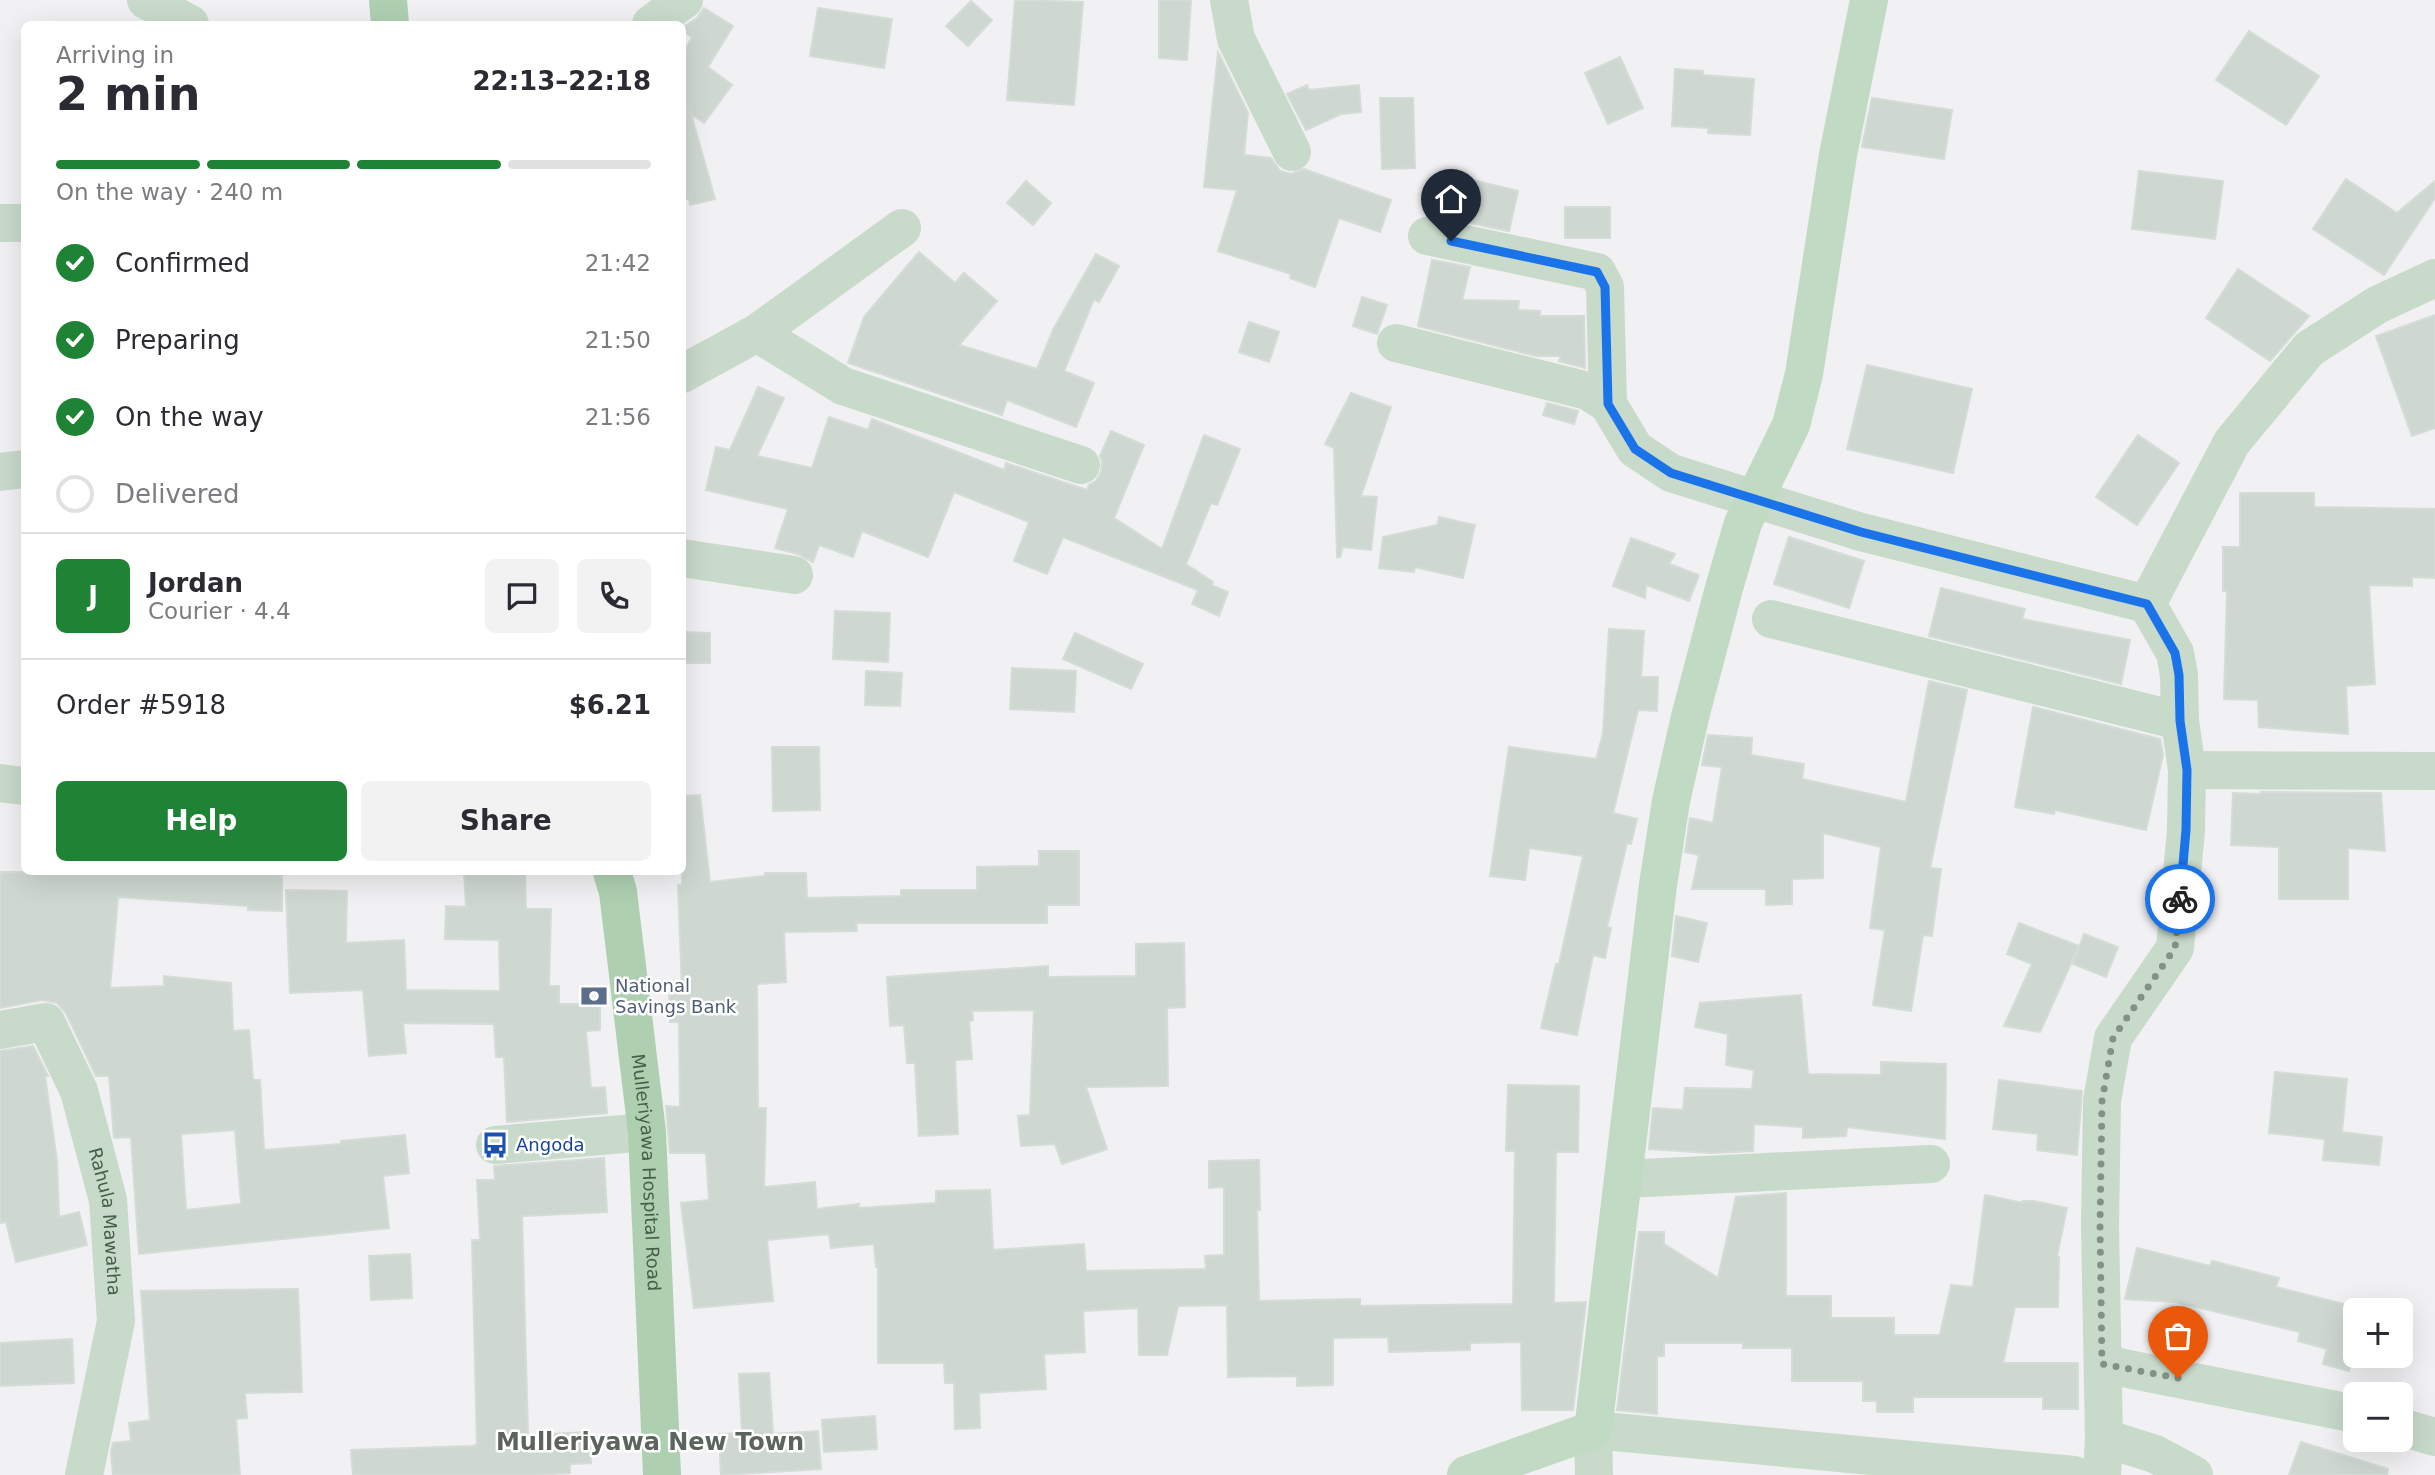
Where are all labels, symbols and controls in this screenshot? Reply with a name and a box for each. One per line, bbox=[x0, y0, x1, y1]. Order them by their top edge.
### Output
text: Arriving in bbox=[56, 42, 174, 68]
text: 22:13–22:18 bbox=[472, 66, 651, 96]
text: 2 min bbox=[56, 67, 200, 121]
pin bbox=[1421, 169, 1481, 241]
text: On the way · 240 m bbox=[56, 179, 283, 205]
icon: home bbox=[1432, 180, 1470, 218]
icon: check bbox=[56, 244, 94, 282]
text: Confirmed bbox=[115, 248, 250, 278]
text: 21:42 bbox=[585, 250, 651, 276]
icon: check bbox=[56, 321, 94, 359]
text: Preparing bbox=[115, 325, 240, 355]
text: 21:50 bbox=[585, 327, 651, 353]
icon: check bbox=[56, 398, 94, 436]
text: On the way bbox=[115, 402, 264, 432]
text: 21:56 bbox=[585, 404, 651, 430]
text: Delivered bbox=[115, 479, 239, 509]
button: chat bbox=[485, 559, 559, 633]
button: phone bbox=[577, 559, 651, 633]
text: Jordan bbox=[148, 568, 243, 598]
text: J bbox=[88, 581, 98, 611]
text: Courier · 4.4 bbox=[148, 598, 291, 624]
text: Order #5918 bbox=[56, 690, 226, 720]
text: $6.21 bbox=[569, 690, 651, 720]
button: Help bbox=[56, 781, 347, 861]
button: Share bbox=[361, 781, 651, 861]
courier bbox=[2145, 864, 2215, 934]
icon: bike bbox=[2161, 880, 2199, 918]
place label: National Savings Bank bbox=[615, 975, 737, 1017]
bank icon: National Savings Bank bbox=[579, 981, 609, 1011]
street label: Mulleriyawa Hospital Road bbox=[628, 1053, 665, 1292]
bus stop icon: Angoda bbox=[480, 1130, 510, 1160]
place label: Angoda bbox=[516, 1134, 585, 1155]
street label: Rahula Mawatha bbox=[85, 1145, 125, 1296]
map controls bbox=[2343, 1298, 2413, 1452]
button: + bbox=[2343, 1298, 2413, 1368]
pin bbox=[2148, 1306, 2208, 1378]
icon: bag bbox=[2159, 1317, 2197, 1355]
button: − bbox=[2343, 1382, 2413, 1452]
district label: Mulleriyawa New Town bbox=[496, 1428, 804, 1456]

